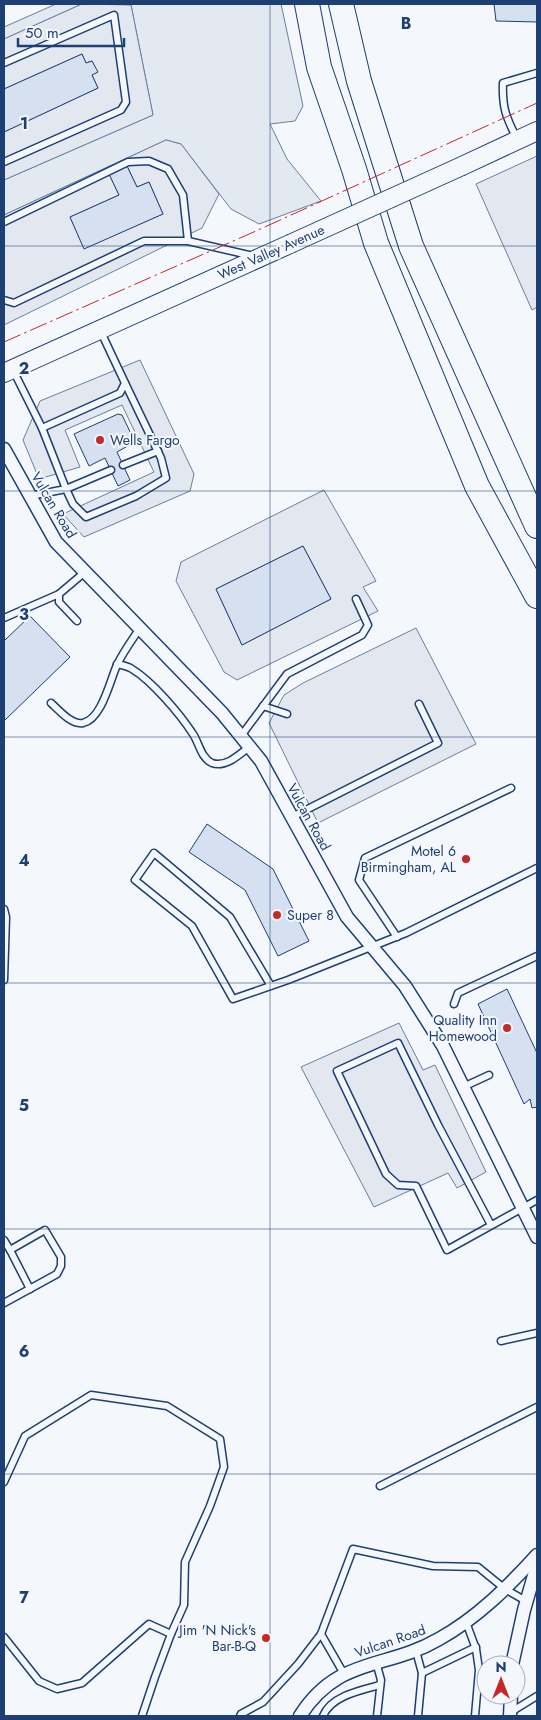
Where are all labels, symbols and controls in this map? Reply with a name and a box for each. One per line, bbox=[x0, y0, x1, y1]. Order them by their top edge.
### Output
text: B bbox=[401, 12, 411, 35]
scale bar bbox=[18, 15, 124, 47]
text: 50 m bbox=[25, 22, 59, 44]
text: 1 bbox=[20, 112, 28, 135]
street label: West Valley Avenue bbox=[214, 219, 328, 285]
text: 2 bbox=[19, 357, 29, 380]
place label: Wells Fargo bbox=[110, 430, 180, 450]
marker: Wells Fargo bbox=[94, 434, 106, 446]
street label: Vulcan Road bbox=[26, 468, 82, 542]
text: 3 bbox=[19, 603, 29, 626]
street label: Vulcan Road bbox=[282, 780, 336, 854]
place label: Motel 6 Birmingham, AL bbox=[361, 841, 457, 877]
text: 4 bbox=[18, 849, 30, 872]
marker: Motel 6 Birmingham, AL bbox=[460, 853, 472, 865]
place label: Super 8 bbox=[287, 905, 334, 925]
marker: Super 8 bbox=[271, 909, 283, 921]
place label: Quality Inn Homewood bbox=[429, 1010, 497, 1046]
marker: Quality Inn Homewood bbox=[501, 1022, 513, 1034]
text: 5 bbox=[19, 1094, 29, 1117]
text: 6 bbox=[19, 1340, 29, 1363]
text: 7 bbox=[19, 1586, 29, 1609]
street label: Vulcan Road bbox=[352, 1619, 428, 1663]
place label: Jim 'N Nick's Bar-B-Q bbox=[177, 1620, 257, 1656]
marker: Jim 'N Nick's Bar-B-Q bbox=[260, 1632, 272, 1644]
north arrow bbox=[476, 1655, 526, 1705]
text: N bbox=[495, 1657, 507, 1677]

